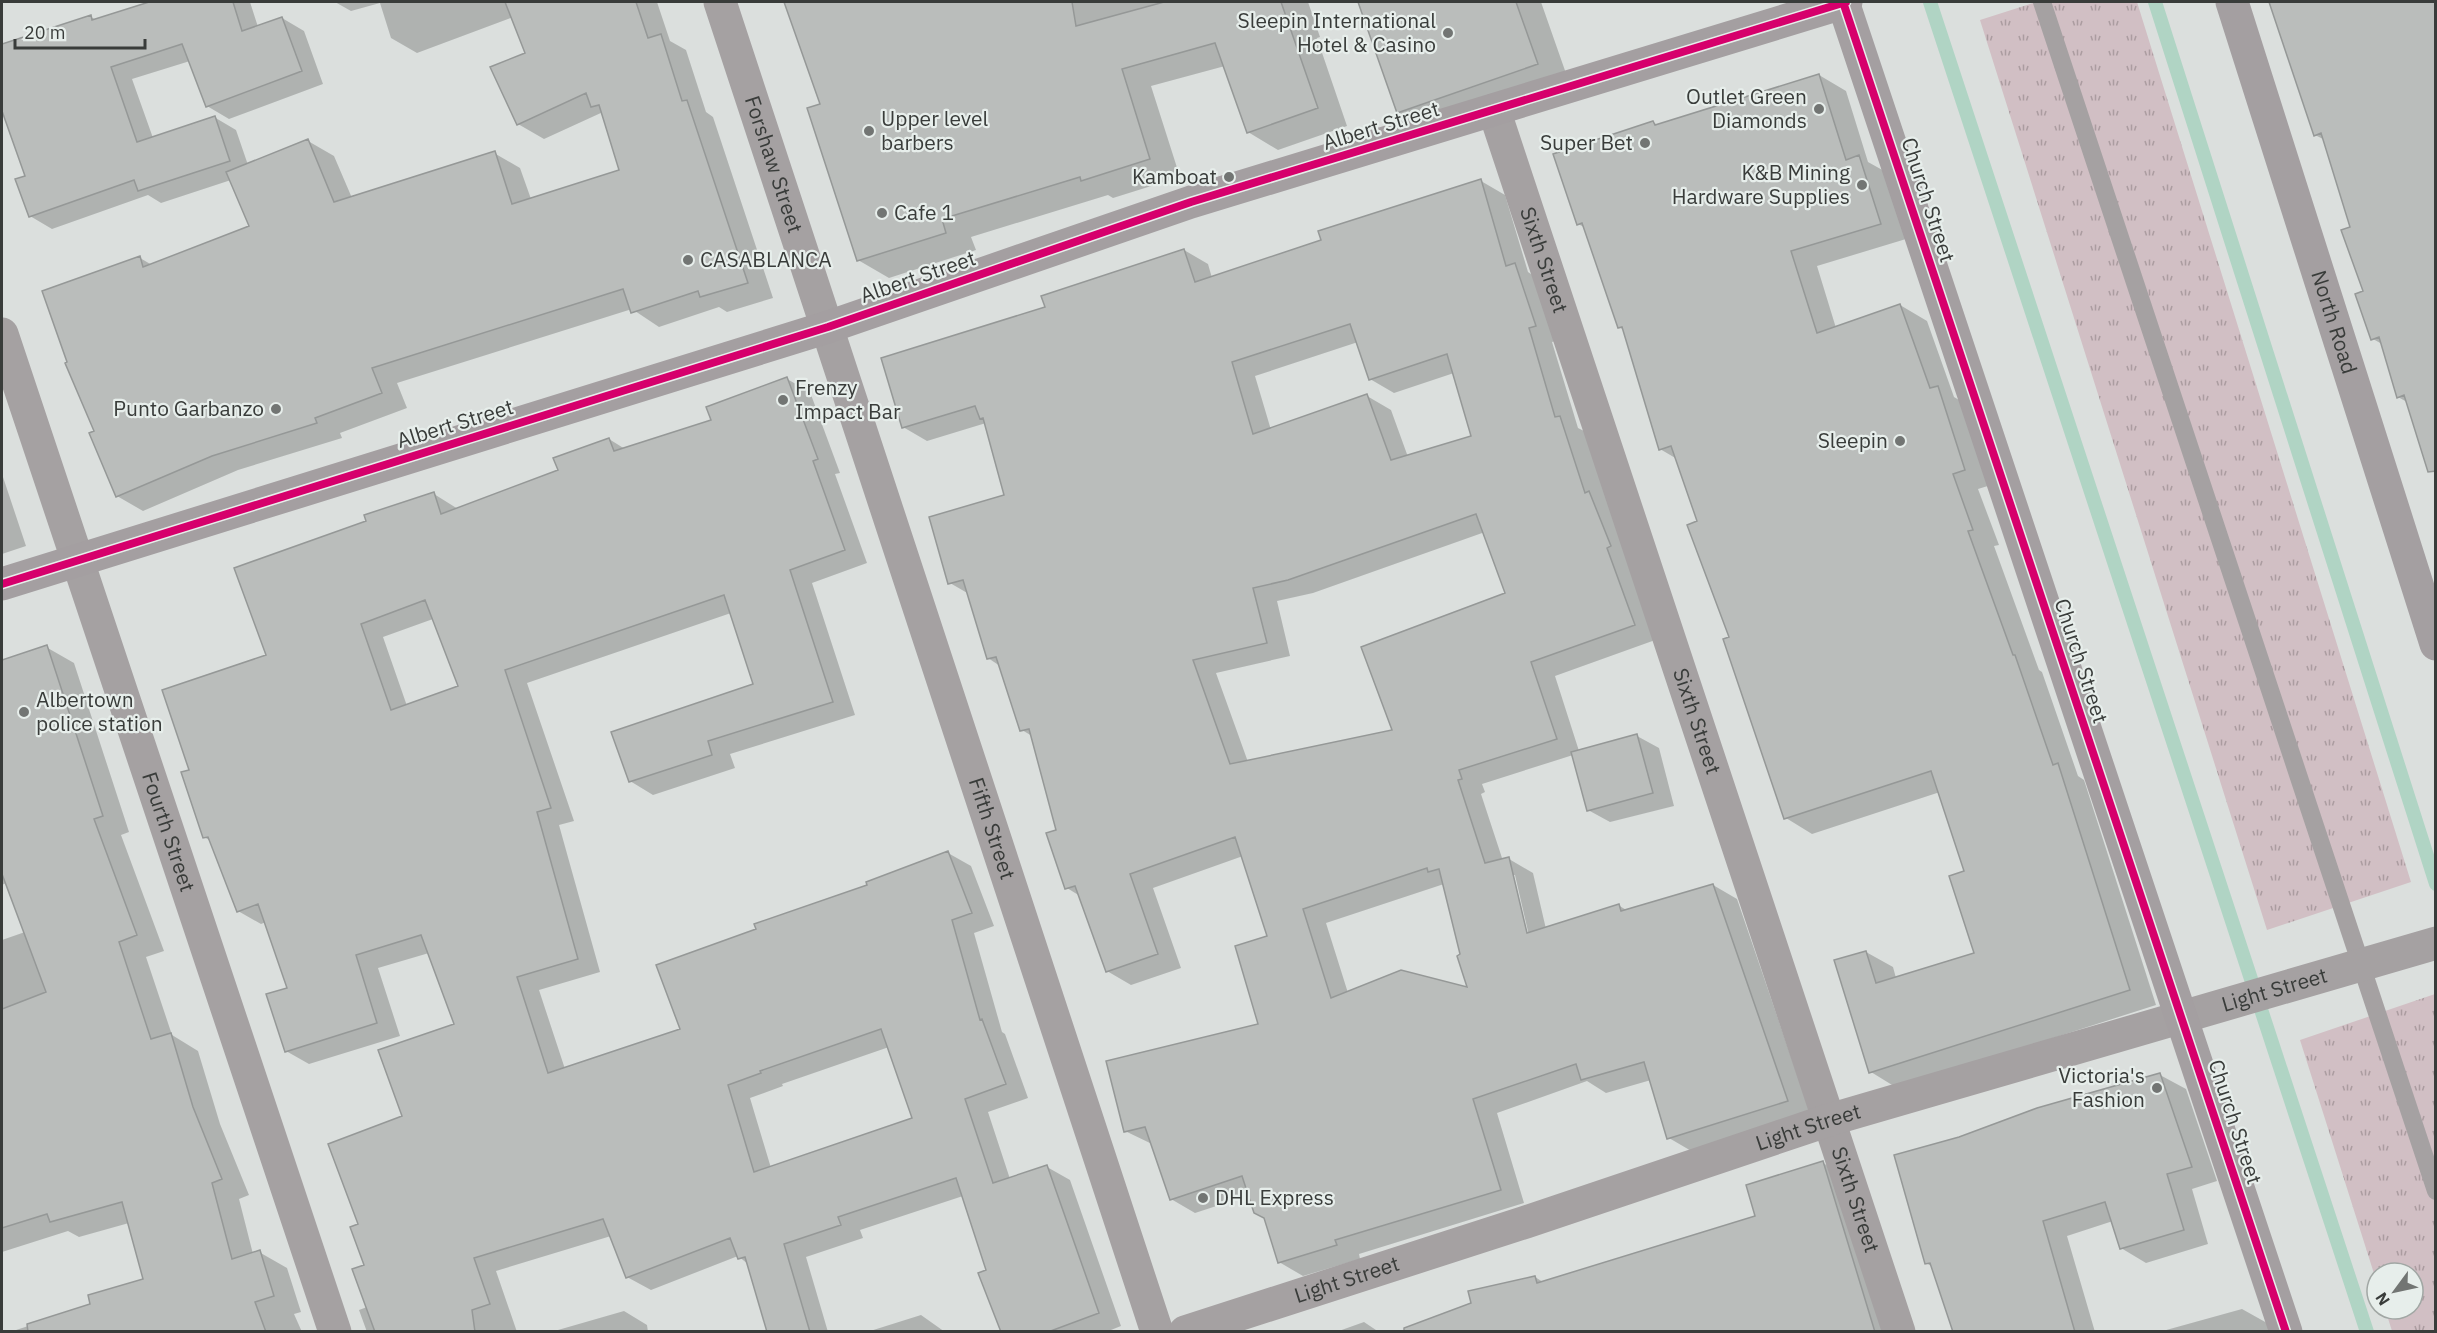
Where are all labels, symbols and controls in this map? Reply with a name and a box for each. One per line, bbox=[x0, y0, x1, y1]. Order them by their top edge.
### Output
place label: Sleepin International Hotel & Casino bbox=[1237, 6, 1436, 58]
scale bar bbox=[15, 12, 146, 50]
text: 20 m bbox=[24, 21, 66, 44]
marker: Sleepin International Hotel & Casino bbox=[1441, 26, 1455, 40]
place label: Outlet Green Diamonds bbox=[1686, 82, 1807, 134]
street label: Forshaw Street bbox=[739, 92, 810, 236]
street label: Albert Street bbox=[1319, 94, 1442, 156]
marker: Outlet Green Diamonds bbox=[1812, 102, 1826, 116]
place label: Upper level barbers bbox=[881, 104, 989, 156]
marker: Upper level barbers bbox=[862, 124, 876, 138]
place label: Super Bet bbox=[1540, 128, 1633, 156]
street label: Church Street bbox=[1896, 134, 1962, 266]
marker: Super Bet bbox=[1638, 136, 1652, 150]
place label: K&B Mining Hardware Supplies bbox=[1672, 158, 1850, 210]
place label: Kamboat bbox=[1132, 162, 1217, 190]
marker: Kamboat bbox=[1222, 170, 1236, 184]
marker: K&B Mining Hardware Supplies bbox=[1855, 178, 1869, 192]
place label: Cafe 1 bbox=[894, 198, 954, 226]
street label: Sixth Street bbox=[1514, 203, 1575, 316]
marker: Cafe 1 bbox=[875, 206, 889, 220]
street label: Albert Street bbox=[856, 243, 979, 309]
place label: CASABLANCA bbox=[700, 245, 832, 273]
marker: CASABLANCA bbox=[681, 253, 695, 267]
street label: North Road bbox=[2305, 267, 2364, 377]
place label: Frenzy Impact Bar bbox=[795, 373, 901, 425]
street label: Albert Street bbox=[393, 392, 516, 454]
marker: Frenzy Impact Bar bbox=[776, 393, 790, 407]
place label: Punto Garbanzo bbox=[113, 394, 264, 422]
marker: Punto Garbanzo bbox=[269, 402, 283, 416]
place label: Sleepin bbox=[1818, 426, 1888, 454]
marker: Sleepin bbox=[1893, 434, 1907, 448]
street label: Church Street bbox=[2049, 595, 2115, 727]
street label: Sixth Street bbox=[1667, 664, 1728, 778]
place label: Albertown police station bbox=[36, 685, 163, 737]
marker: Albertown police station bbox=[17, 705, 31, 719]
street label: Fourth Street bbox=[136, 768, 202, 895]
street label: Fifth Street bbox=[963, 774, 1022, 883]
street label: Light Street bbox=[2218, 960, 2330, 1018]
street label: Church Street bbox=[2203, 1056, 2269, 1188]
place label: Victoria's Fashion bbox=[2058, 1061, 2145, 1113]
marker: Victoria's Fashion bbox=[2150, 1081, 2164, 1095]
street label: Light Street bbox=[1752, 1097, 1864, 1157]
street label: Sixth Street bbox=[1826, 1143, 1887, 1256]
place label: DHL Express bbox=[1215, 1183, 1334, 1211]
marker: DHL Express bbox=[1196, 1191, 1210, 1205]
street label: Light Street bbox=[1290, 1249, 1403, 1309]
north arrow bbox=[2365, 1261, 2425, 1321]
text: N bbox=[2371, 1289, 2394, 1309]

